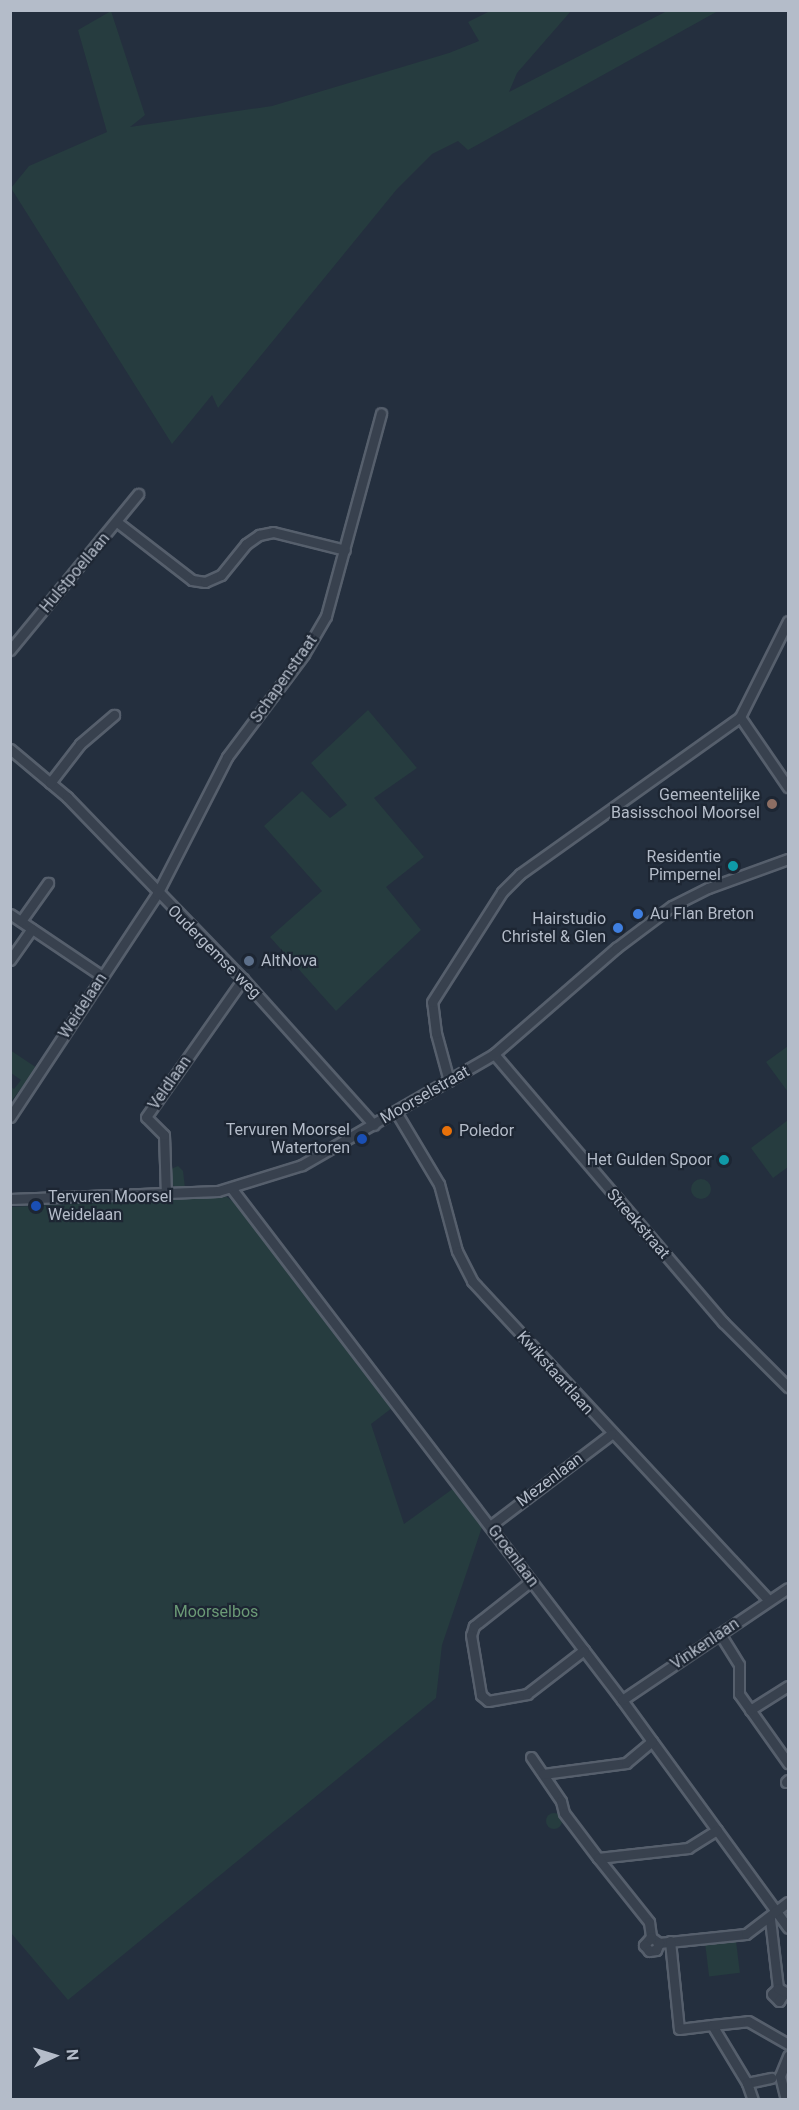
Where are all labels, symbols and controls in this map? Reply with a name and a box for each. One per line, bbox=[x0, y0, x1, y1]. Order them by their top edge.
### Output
street label: Hulstpoellaan bbox=[36, 529, 114, 617]
street label: Schapenstraat bbox=[247, 631, 321, 727]
place label: Gemeentelijke Basisschool Moorsel bbox=[611, 785, 760, 823]
marker: Gemeentelijke Basisschool Moorsel bbox=[765, 797, 779, 811]
place label: Residentie Pimpernel bbox=[647, 847, 721, 885]
marker: Residentie Pimpernel bbox=[726, 859, 740, 873]
street label: Oudergemse weg bbox=[163, 901, 265, 1003]
place label: Au Flan Breton bbox=[650, 904, 754, 924]
marker: Au Flan Breton bbox=[631, 907, 645, 921]
place label: Hairstudio Christel & Glen bbox=[502, 909, 606, 947]
marker: Hairstudio Christel & Glen bbox=[611, 921, 625, 935]
place label: AltNova bbox=[261, 951, 317, 971]
marker: AltNova bbox=[242, 954, 256, 968]
street label: Weidelaan bbox=[55, 970, 111, 1042]
street label: Veldlaan bbox=[145, 1052, 195, 1114]
street label: Moorselstraat bbox=[377, 1062, 473, 1128]
place label: Tervuren Moorsel Watertoren bbox=[226, 1120, 350, 1158]
place label: Poledor bbox=[459, 1121, 514, 1141]
marker: Poledor bbox=[440, 1124, 454, 1138]
marker: Tervuren Moorsel Watertoren bbox=[355, 1132, 369, 1146]
place label: Het Gulden Spoor bbox=[587, 1150, 712, 1170]
marker: Het Gulden Spoor bbox=[717, 1153, 731, 1167]
street label: Streekstraat bbox=[602, 1185, 674, 1263]
place label: Tervuren Moorsel Weidelaan bbox=[48, 1187, 172, 1225]
marker: Tervuren Moorsel Weidelaan bbox=[29, 1199, 43, 1213]
street label: Kwikstaartlaan bbox=[513, 1327, 597, 1419]
street label: Mezenlaan bbox=[513, 1449, 587, 1511]
street label: Groenlaan bbox=[483, 1521, 543, 1591]
park label: Moorselbos bbox=[174, 1602, 258, 1622]
street label: Vinkenlaan bbox=[667, 1614, 743, 1674]
north arrow bbox=[24, 2026, 84, 2086]
text: N bbox=[63, 2048, 82, 2061]

